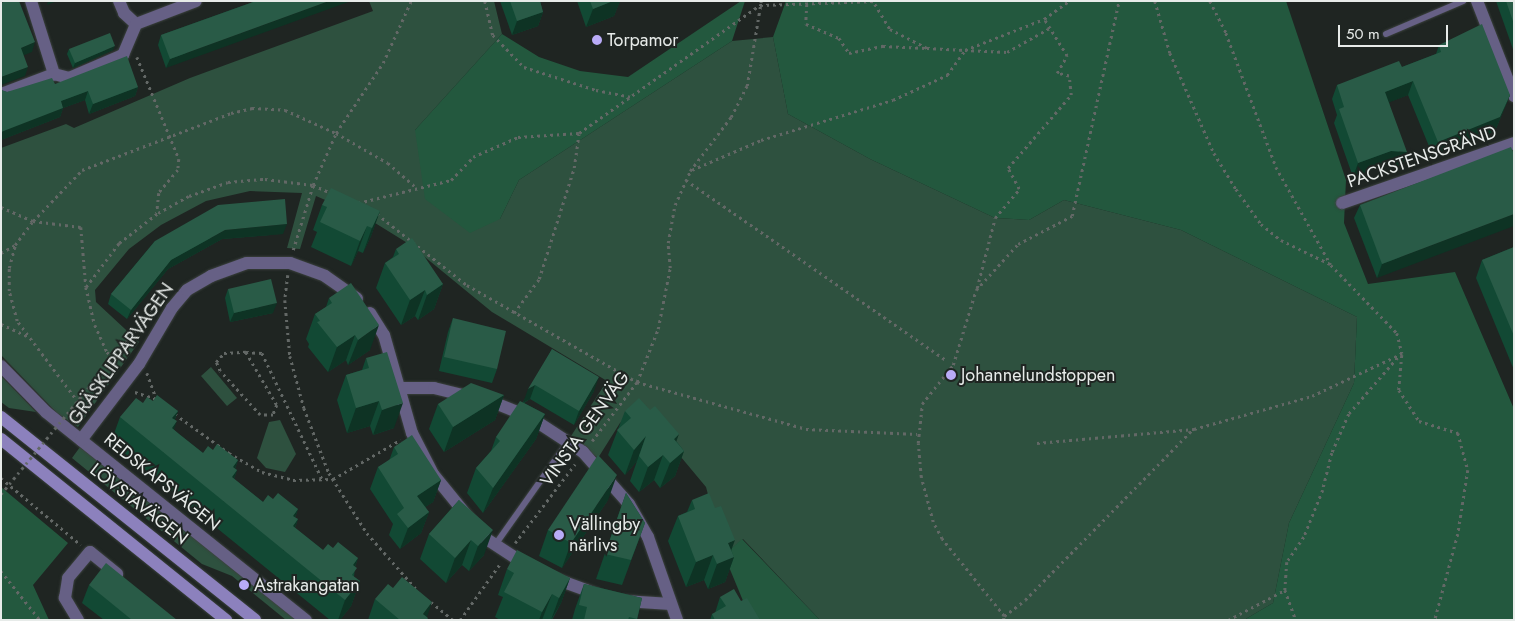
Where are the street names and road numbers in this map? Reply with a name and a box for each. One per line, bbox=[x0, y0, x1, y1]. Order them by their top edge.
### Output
street label: PACKSTENSGRÄND bbox=[1345, 121, 1499, 193]
street label: GRÄSKLIPPARVÄGEN bbox=[64, 279, 178, 429]
street label: VINSTA GENVÄG bbox=[536, 367, 634, 491]
street label: REDSKAPSVÄGEN bbox=[100, 429, 224, 535]
street label: LÖVSTAVÄGEN bbox=[86, 459, 192, 549]

